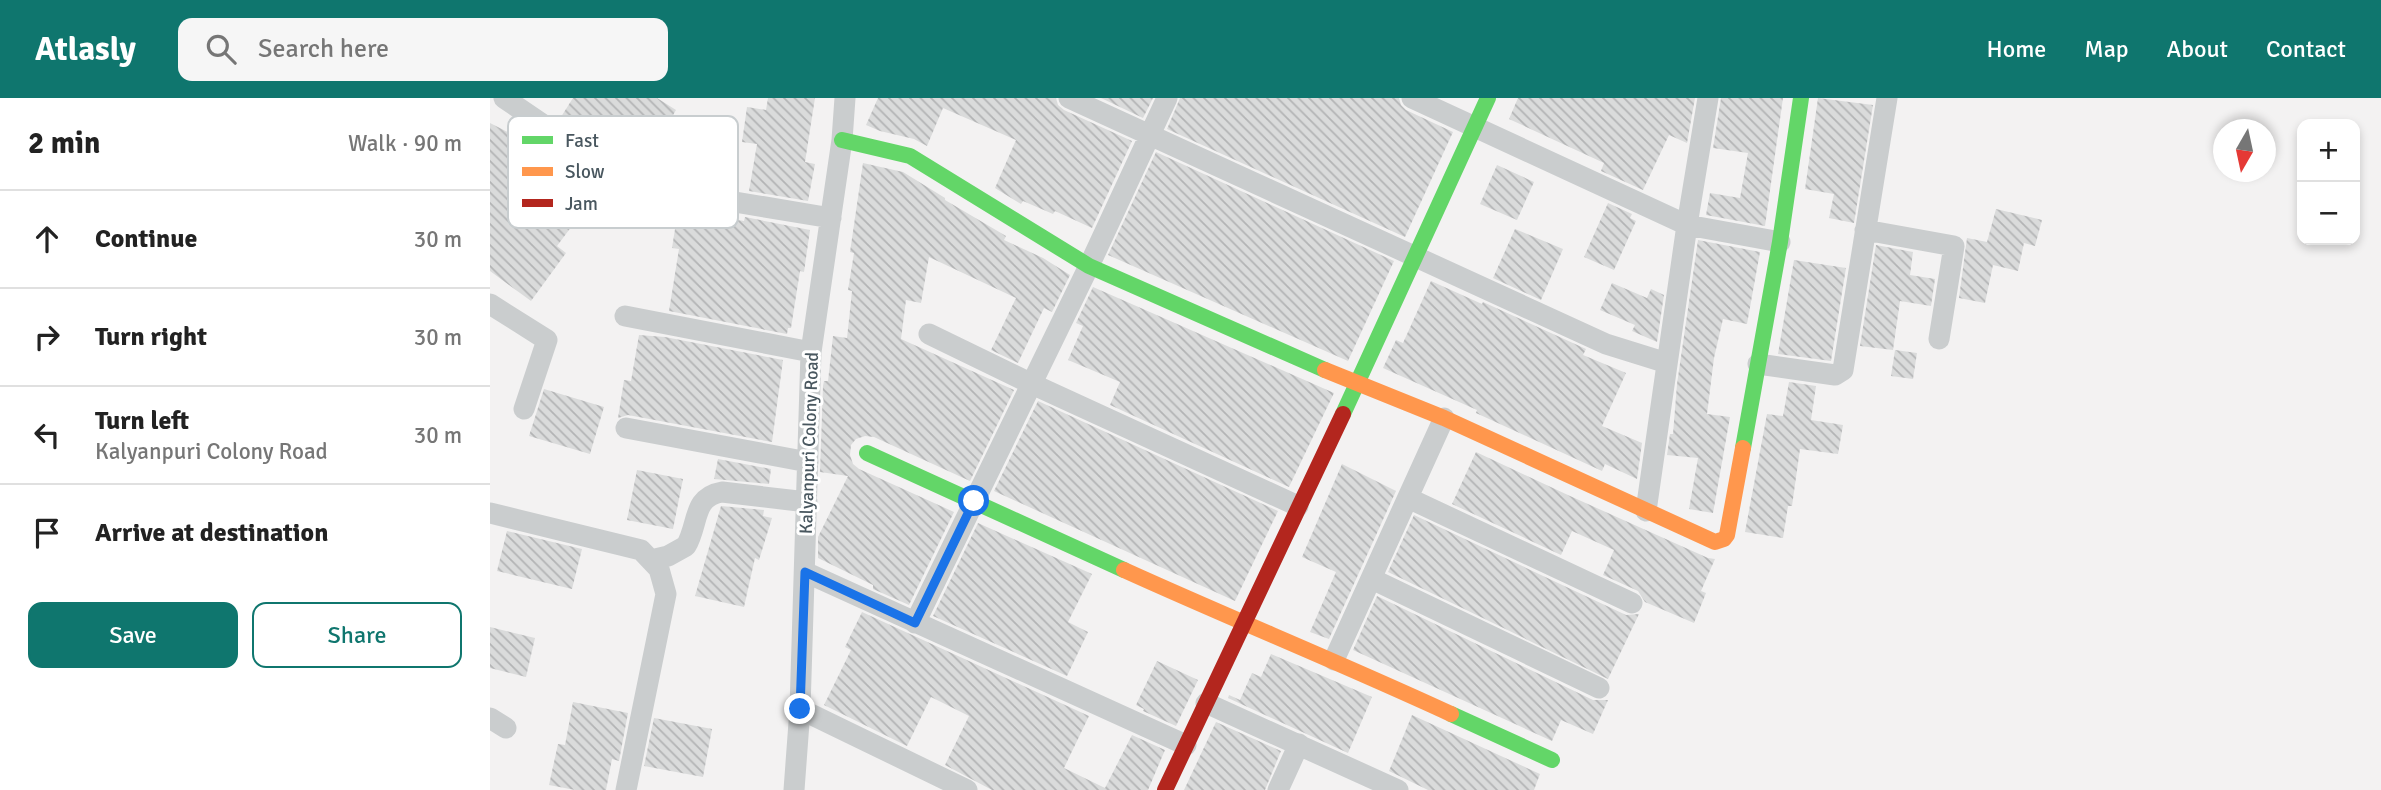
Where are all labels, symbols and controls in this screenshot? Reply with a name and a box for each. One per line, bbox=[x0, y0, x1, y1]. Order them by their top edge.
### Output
search box bbox=[178, 18, 668, 81]
text: Atlasly bbox=[35, 29, 136, 70]
icon: search bbox=[202, 30, 240, 68]
text: Search here bbox=[258, 33, 389, 65]
text: Home bbox=[1986, 34, 2046, 64]
text: Map bbox=[2084, 34, 2129, 64]
text: About bbox=[2167, 34, 2228, 64]
text: Contact bbox=[2266, 34, 2346, 64]
legend bbox=[508, 116, 738, 228]
north arrow bbox=[2213, 119, 2276, 182]
map controls bbox=[2297, 119, 2360, 245]
button: + bbox=[2297, 119, 2360, 182]
text: 2 min bbox=[28, 125, 100, 162]
text: Walk · 90 m bbox=[348, 129, 462, 158]
text: Fast bbox=[565, 129, 599, 153]
text: Slow bbox=[565, 160, 605, 184]
button: − bbox=[2297, 182, 2360, 245]
text: Jam bbox=[565, 192, 598, 216]
icon: ahead bbox=[28, 220, 66, 258]
text: Continue bbox=[95, 223, 197, 255]
text: 30 m bbox=[414, 225, 462, 254]
icon: right bbox=[28, 318, 66, 356]
text: Turn right bbox=[95, 321, 207, 353]
text: 30 m bbox=[414, 323, 462, 352]
street label: Kalyanpuri Colony Road bbox=[795, 352, 823, 534]
text: Turn left bbox=[95, 405, 189, 437]
icon: left bbox=[28, 416, 66, 454]
text: 30 m bbox=[414, 421, 462, 450]
text: Kalyanpuri Colony Road bbox=[95, 437, 328, 466]
route start bbox=[958, 485, 989, 516]
icon: arrive bbox=[28, 514, 66, 552]
text: Arrive at destination bbox=[95, 517, 328, 549]
button: Save bbox=[28, 602, 238, 668]
button: Share bbox=[252, 602, 462, 668]
route end bbox=[784, 693, 815, 724]

